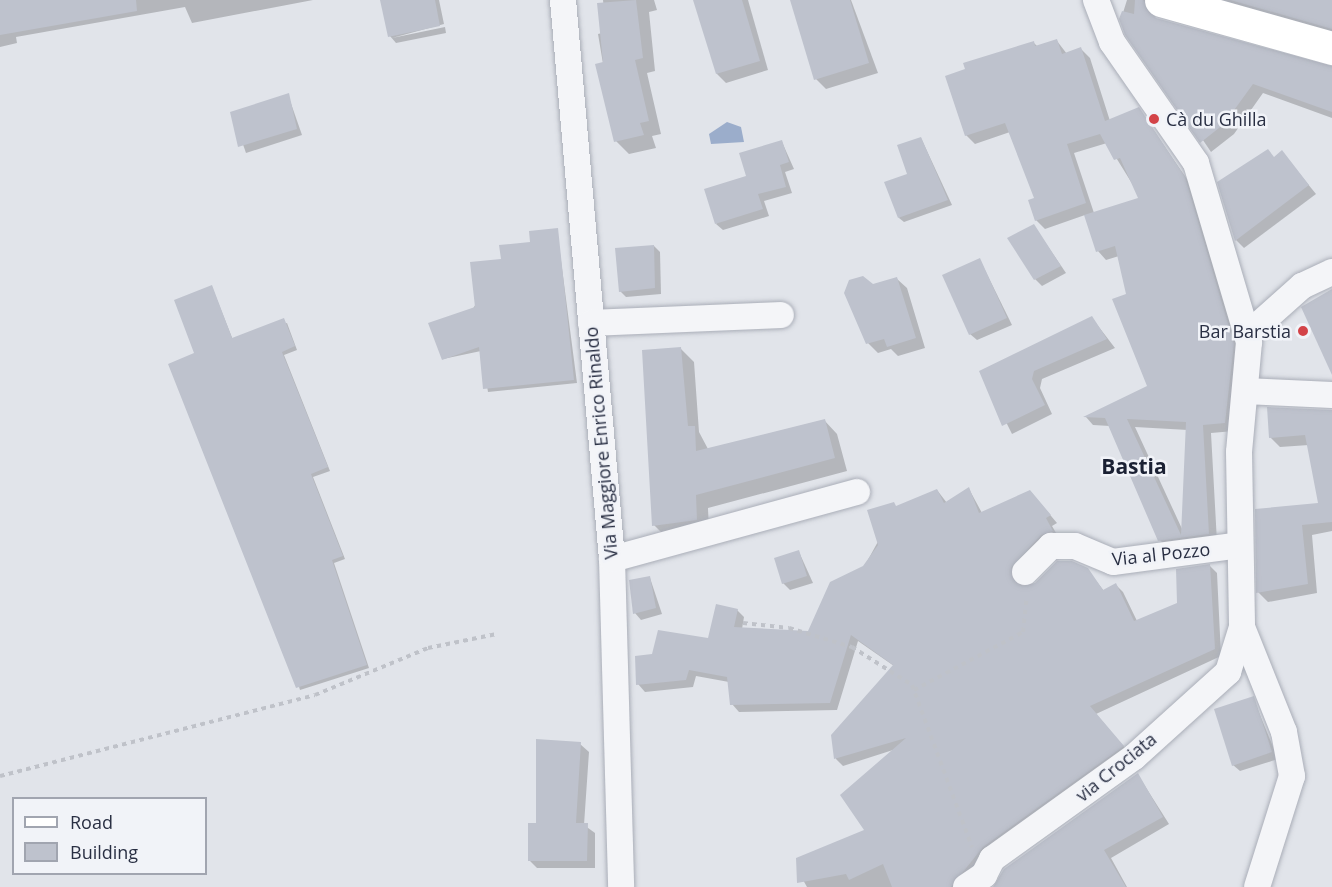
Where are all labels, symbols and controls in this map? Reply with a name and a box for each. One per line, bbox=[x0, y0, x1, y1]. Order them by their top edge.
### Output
place label: Cà du Ghilla bbox=[1166, 108, 1267, 130]
marker: Cà du Ghilla bbox=[1147, 112, 1161, 126]
place label: Bar Barstia bbox=[1199, 320, 1291, 342]
marker: Bar Barstia bbox=[1296, 324, 1310, 338]
street label: Via Maggiore Enrico Rinaldo bbox=[580, 326, 622, 560]
district label: Bastia bbox=[1101, 453, 1167, 479]
street label: Via al Pozzo bbox=[1111, 538, 1211, 570]
street label: via Crociata bbox=[1071, 728, 1161, 806]
legend bbox=[12, 797, 207, 875]
text: Road bbox=[70, 810, 113, 834]
text: Building bbox=[70, 840, 138, 864]

